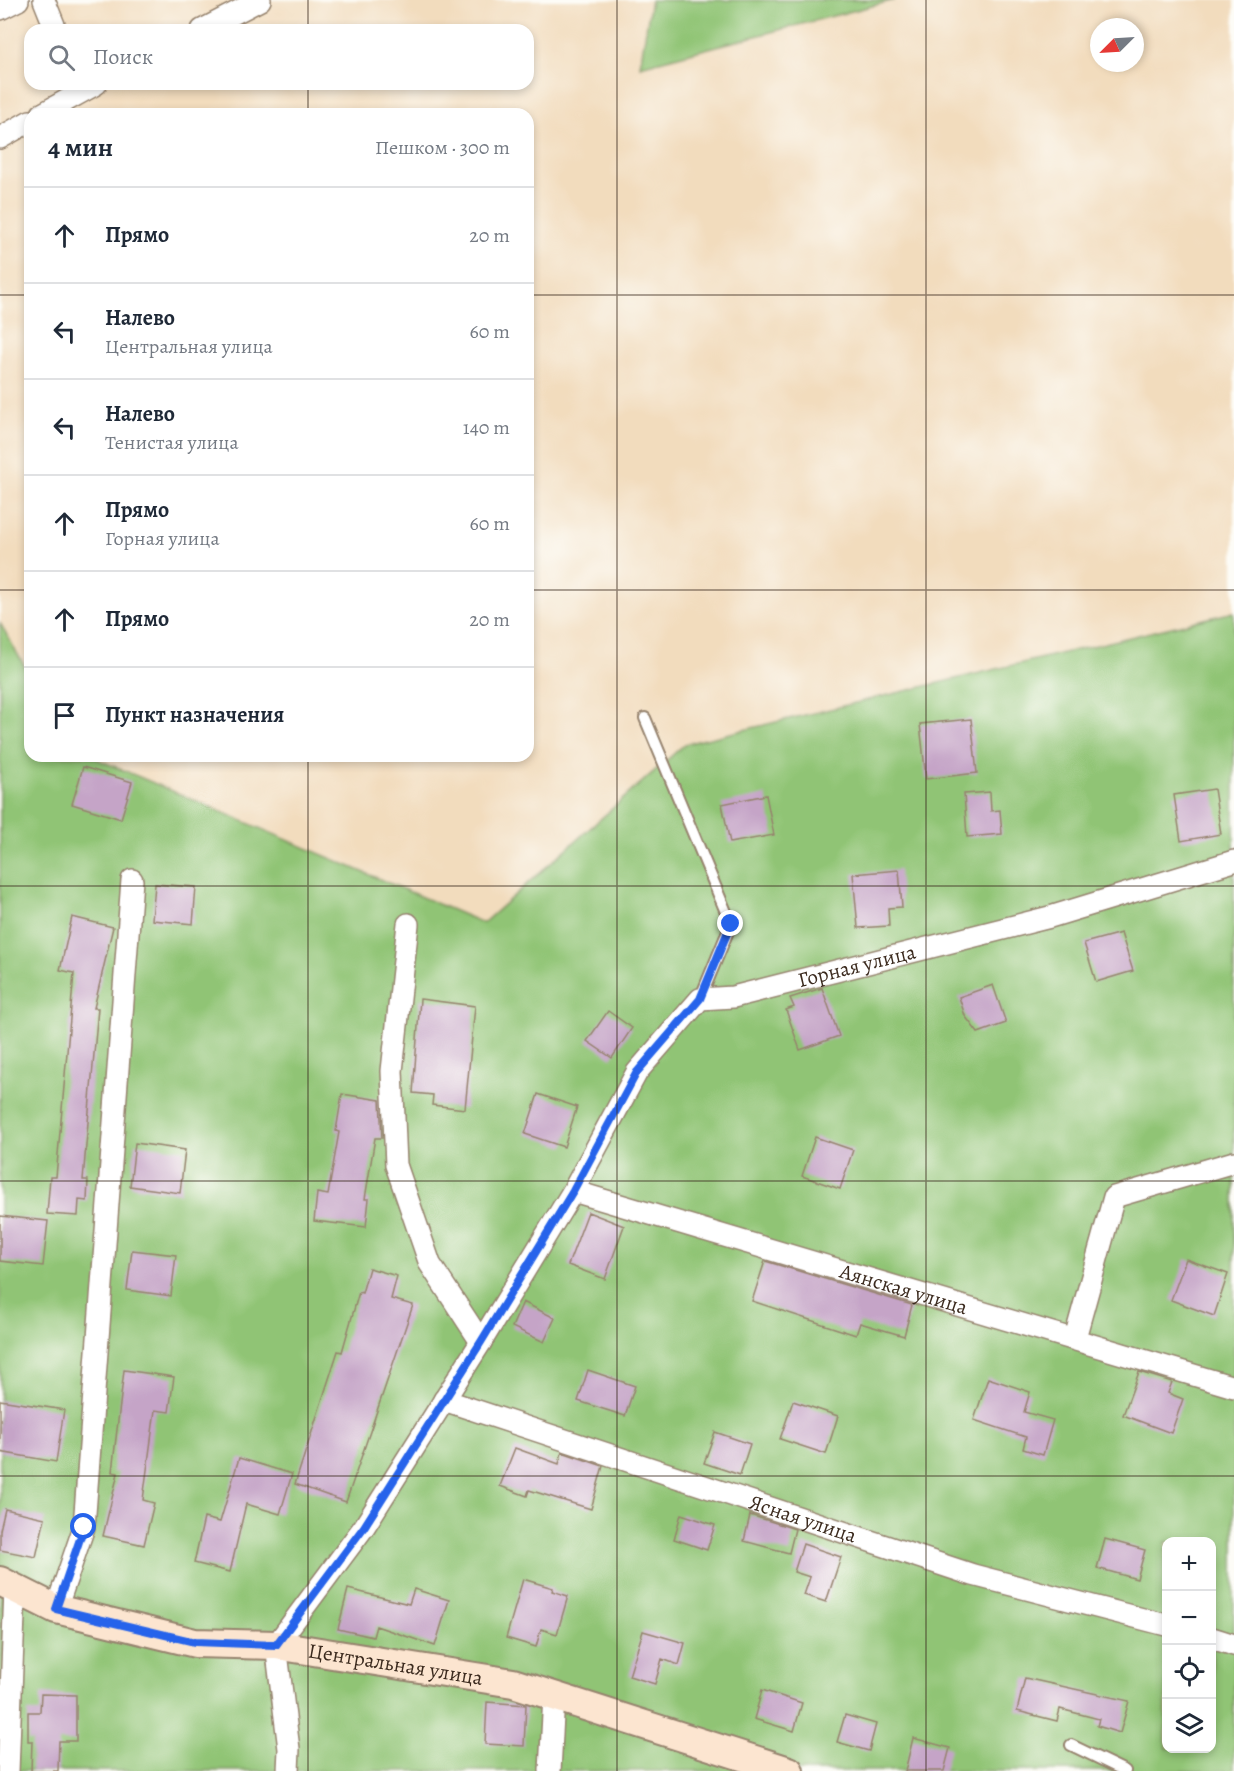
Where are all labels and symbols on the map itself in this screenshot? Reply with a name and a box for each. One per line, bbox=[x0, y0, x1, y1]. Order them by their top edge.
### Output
north arrow bbox=[1090, 18, 1144, 72]
route end bbox=[717, 910, 743, 936]
street label: Горная улица bbox=[795, 937, 919, 994]
street label: Аянская улица bbox=[836, 1257, 971, 1321]
street label: Ясная улица bbox=[746, 1488, 860, 1550]
route start bbox=[70, 1513, 96, 1539]
street label: Центральная улица bbox=[306, 1636, 485, 1692]

